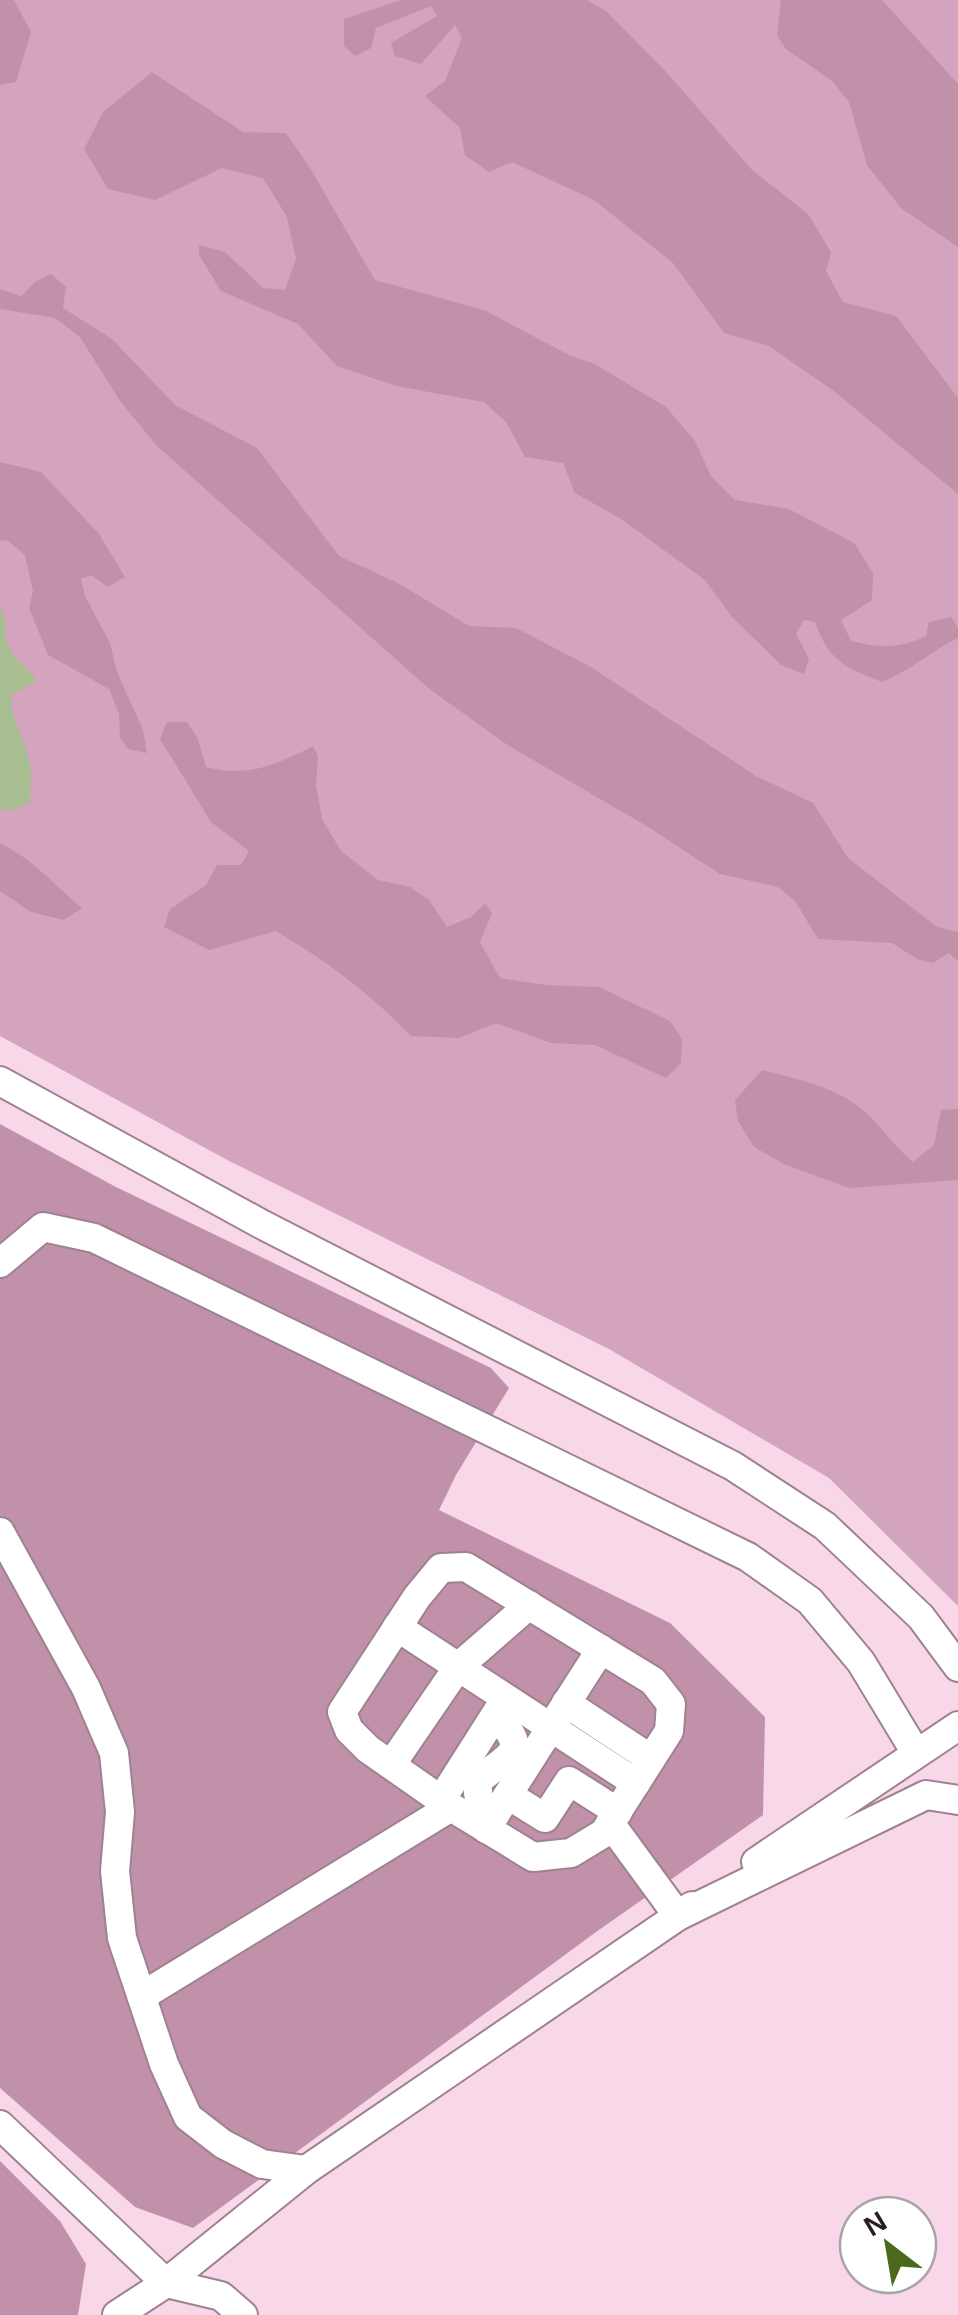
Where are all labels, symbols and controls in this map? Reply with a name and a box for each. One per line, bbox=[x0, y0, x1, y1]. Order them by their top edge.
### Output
north arrow bbox=[838, 2195, 938, 2295]
text: N bbox=[859, 2206, 892, 2242]

